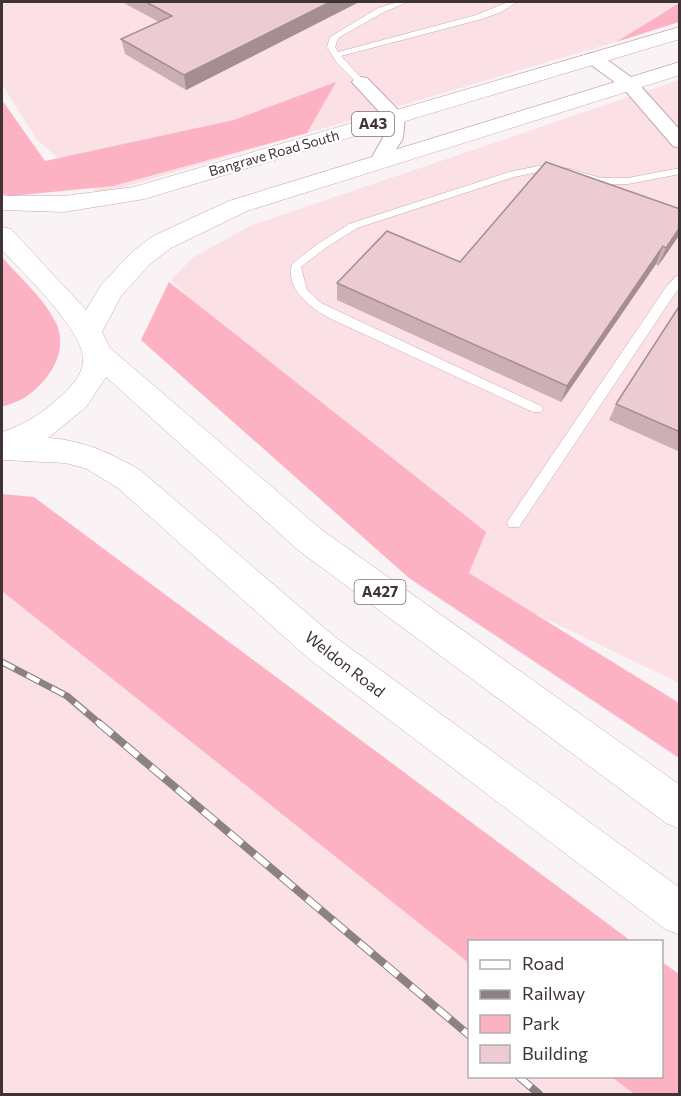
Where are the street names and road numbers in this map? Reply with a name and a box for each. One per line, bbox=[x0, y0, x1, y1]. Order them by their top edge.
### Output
road number: A43 bbox=[352, 112, 394, 136]
street label: Bangrave Road South bbox=[207, 126, 341, 179]
road number: A427 bbox=[354, 580, 406, 604]
street label: Weldon Road bbox=[302, 627, 389, 701]

